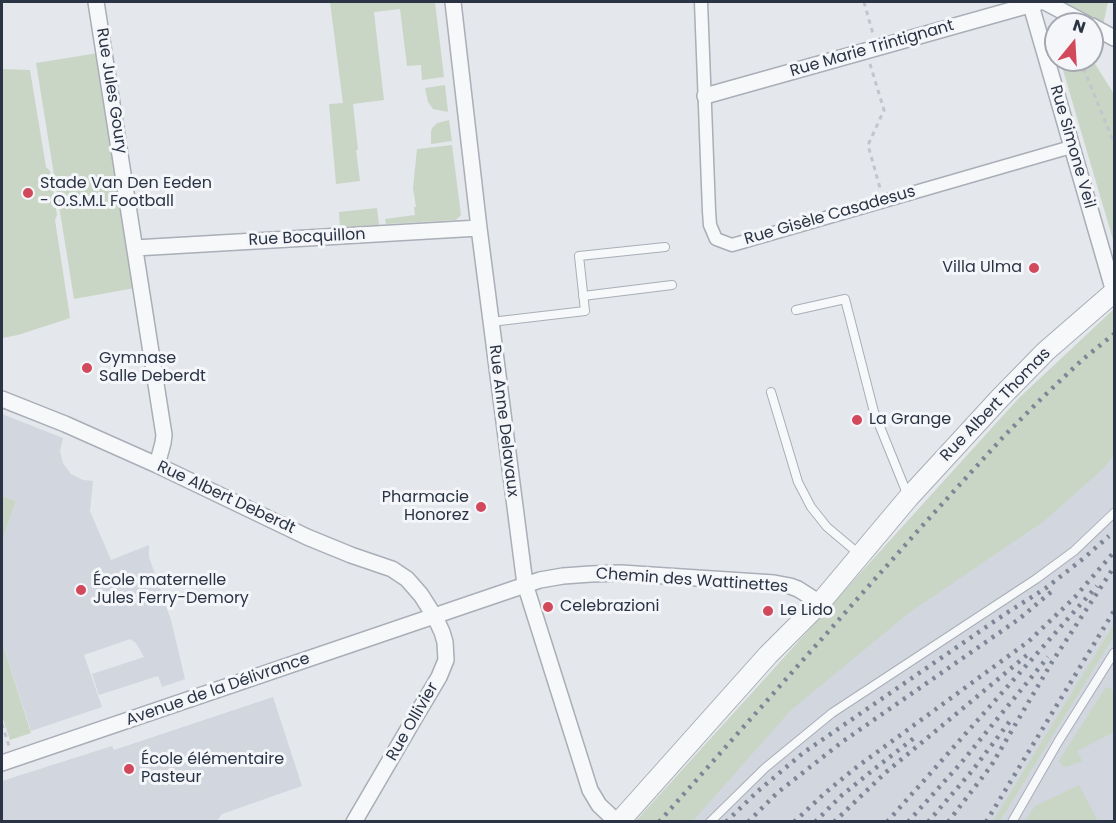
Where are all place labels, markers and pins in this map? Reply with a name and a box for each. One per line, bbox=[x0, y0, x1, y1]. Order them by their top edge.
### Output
place label: Stade Van Den Eeden - O.S.M.L Football bbox=[40, 174, 212, 212]
marker: Stade Van Den Eeden - O.S.M.L Football bbox=[21, 186, 35, 200]
place label: Villa Ulma bbox=[942, 258, 1022, 278]
marker: Villa Ulma bbox=[1027, 261, 1041, 275]
place label: Gymnase Salle Deberdt bbox=[99, 349, 206, 387]
marker: Gymnase Salle Deberdt bbox=[80, 361, 94, 375]
place label: La Grange bbox=[869, 410, 951, 430]
marker: La Grange bbox=[850, 413, 864, 427]
place label: Pharmacie Honorez bbox=[382, 488, 469, 526]
marker: Pharmacie Honorez bbox=[474, 500, 488, 514]
place label: École maternelle Jules Ferry-Demory bbox=[93, 571, 249, 609]
marker: École maternelle Jules Ferry-Demory bbox=[74, 583, 88, 597]
place label: Celebrazioni bbox=[560, 597, 659, 617]
marker: Celebrazioni bbox=[541, 600, 555, 614]
place label: Le Lido bbox=[780, 601, 833, 621]
marker: Le Lido bbox=[761, 604, 775, 618]
place label: École élémentaire Pasteur bbox=[141, 750, 284, 788]
marker: École élémentaire Pasteur bbox=[122, 762, 136, 776]

